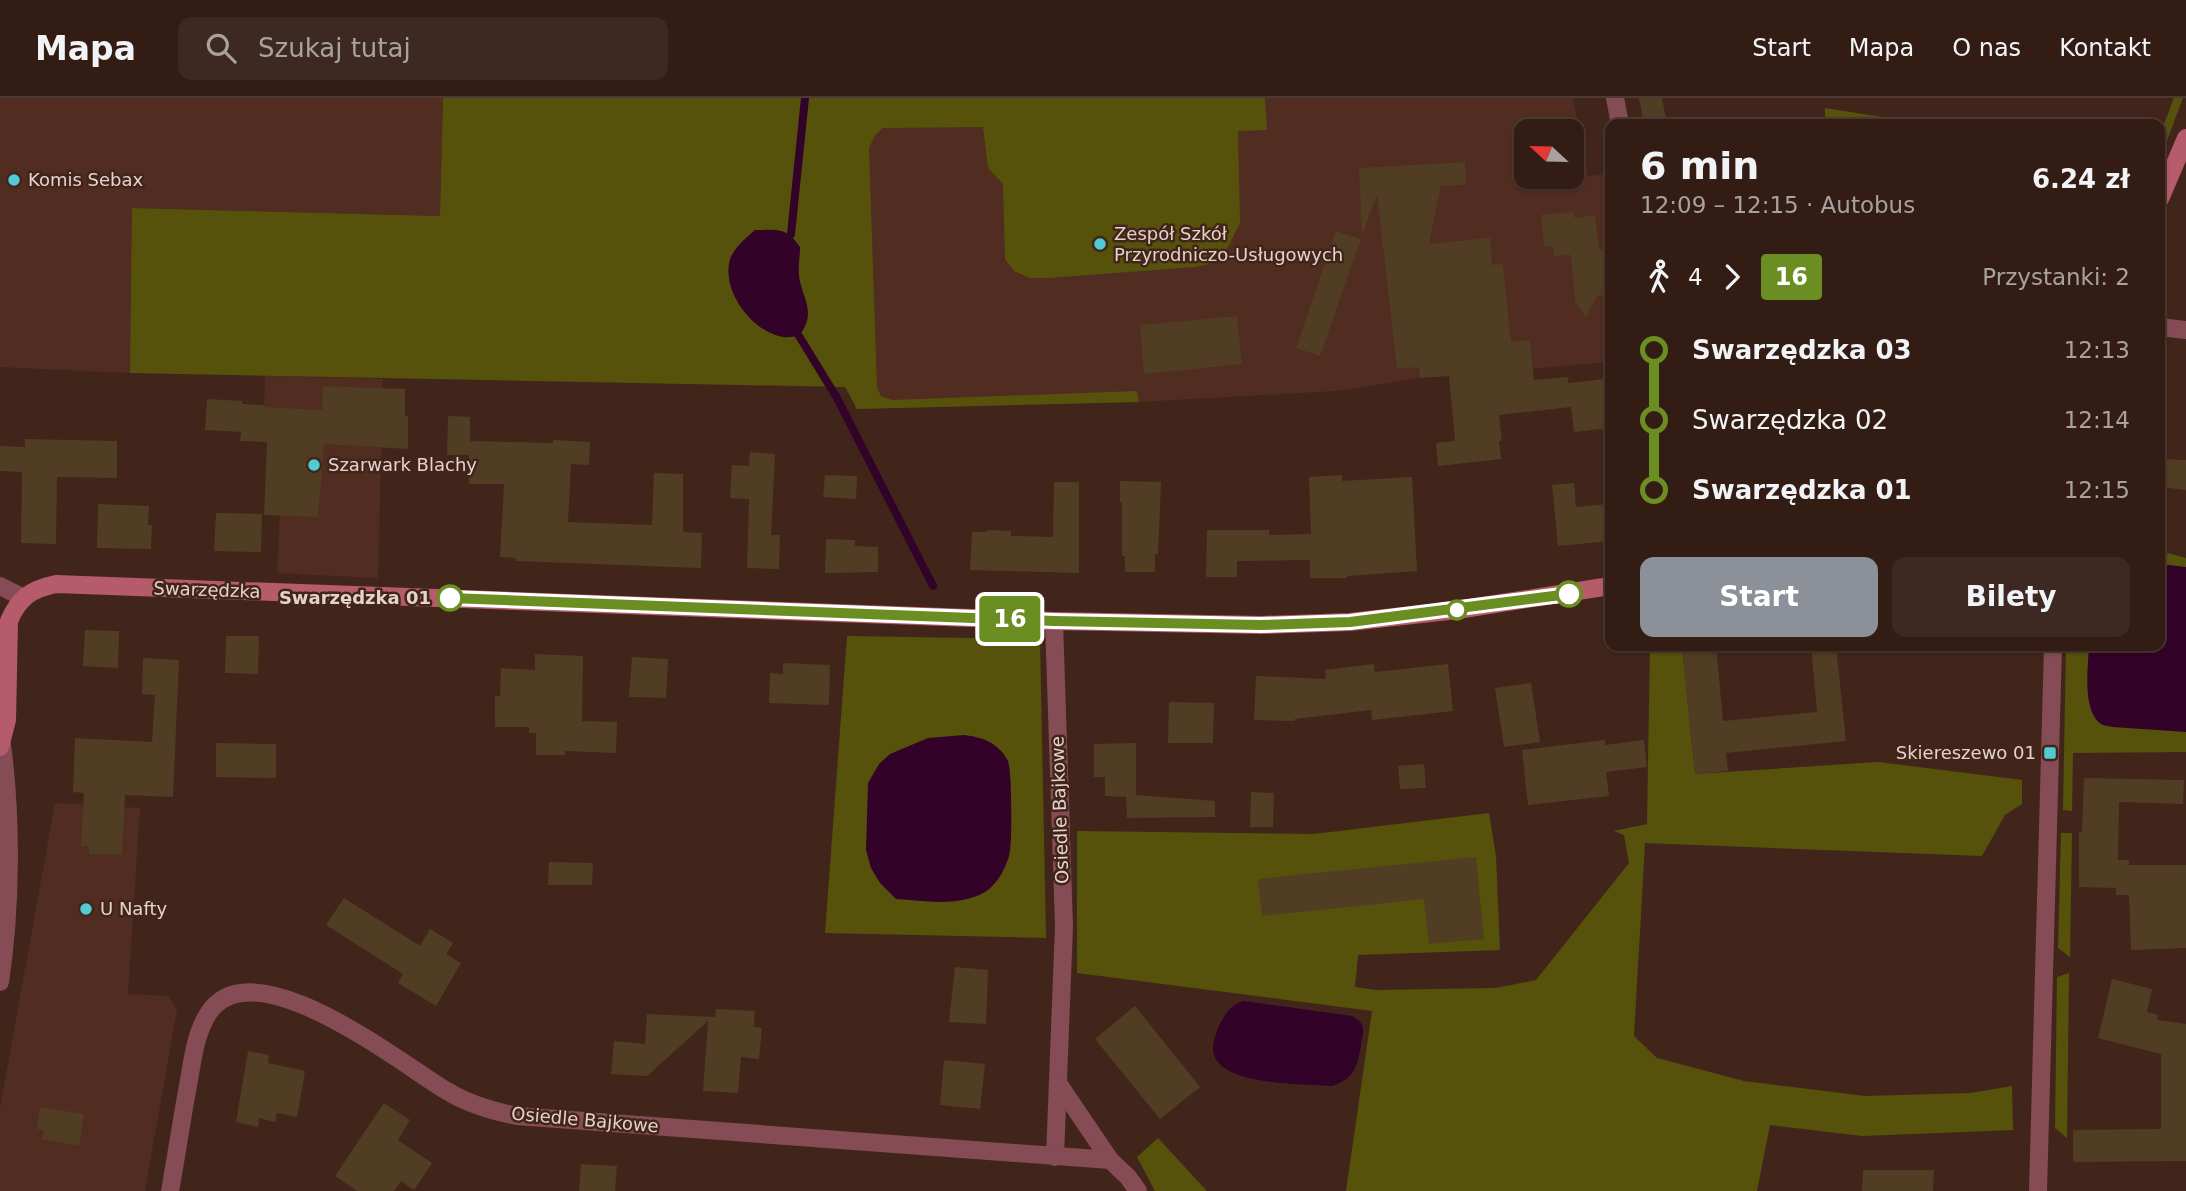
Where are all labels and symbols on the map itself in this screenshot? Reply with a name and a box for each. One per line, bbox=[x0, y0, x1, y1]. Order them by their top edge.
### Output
north arrow bbox=[1514, 119, 1584, 189]
place label: Komis Sebax bbox=[28, 169, 144, 190]
marker: Komis Sebax bbox=[6, 172, 22, 188]
place label: Zespół Szkół Przyrodniczo-Usługowych bbox=[1114, 223, 1343, 265]
marker: Zespół Szkół Przyrodniczo-Usługowych bbox=[1092, 236, 1108, 252]
place label: Szarwark Blachy bbox=[328, 454, 477, 475]
marker: Szarwark Blachy bbox=[306, 457, 322, 473]
street label: Swarzędzka bbox=[153, 577, 261, 602]
unlabelled marker bbox=[1556, 581, 1582, 607]
marker: Swarzędzka 01 bbox=[437, 585, 463, 611]
place label: Swarzędzka 01 bbox=[279, 587, 431, 608]
line badge: 16 bbox=[978, 596, 1042, 642]
unlabelled marker bbox=[1447, 600, 1467, 620]
street label: Osiedle Bajkowe bbox=[1046, 736, 1073, 884]
place label: Skiereszewo 01 bbox=[1896, 742, 2036, 763]
marker: Skiereszewo 01 bbox=[2042, 745, 2058, 761]
place label: U Nafty bbox=[100, 898, 167, 919]
marker: U Nafty bbox=[78, 901, 94, 917]
street label: Osiedle Bajkowe bbox=[510, 1103, 660, 1136]

